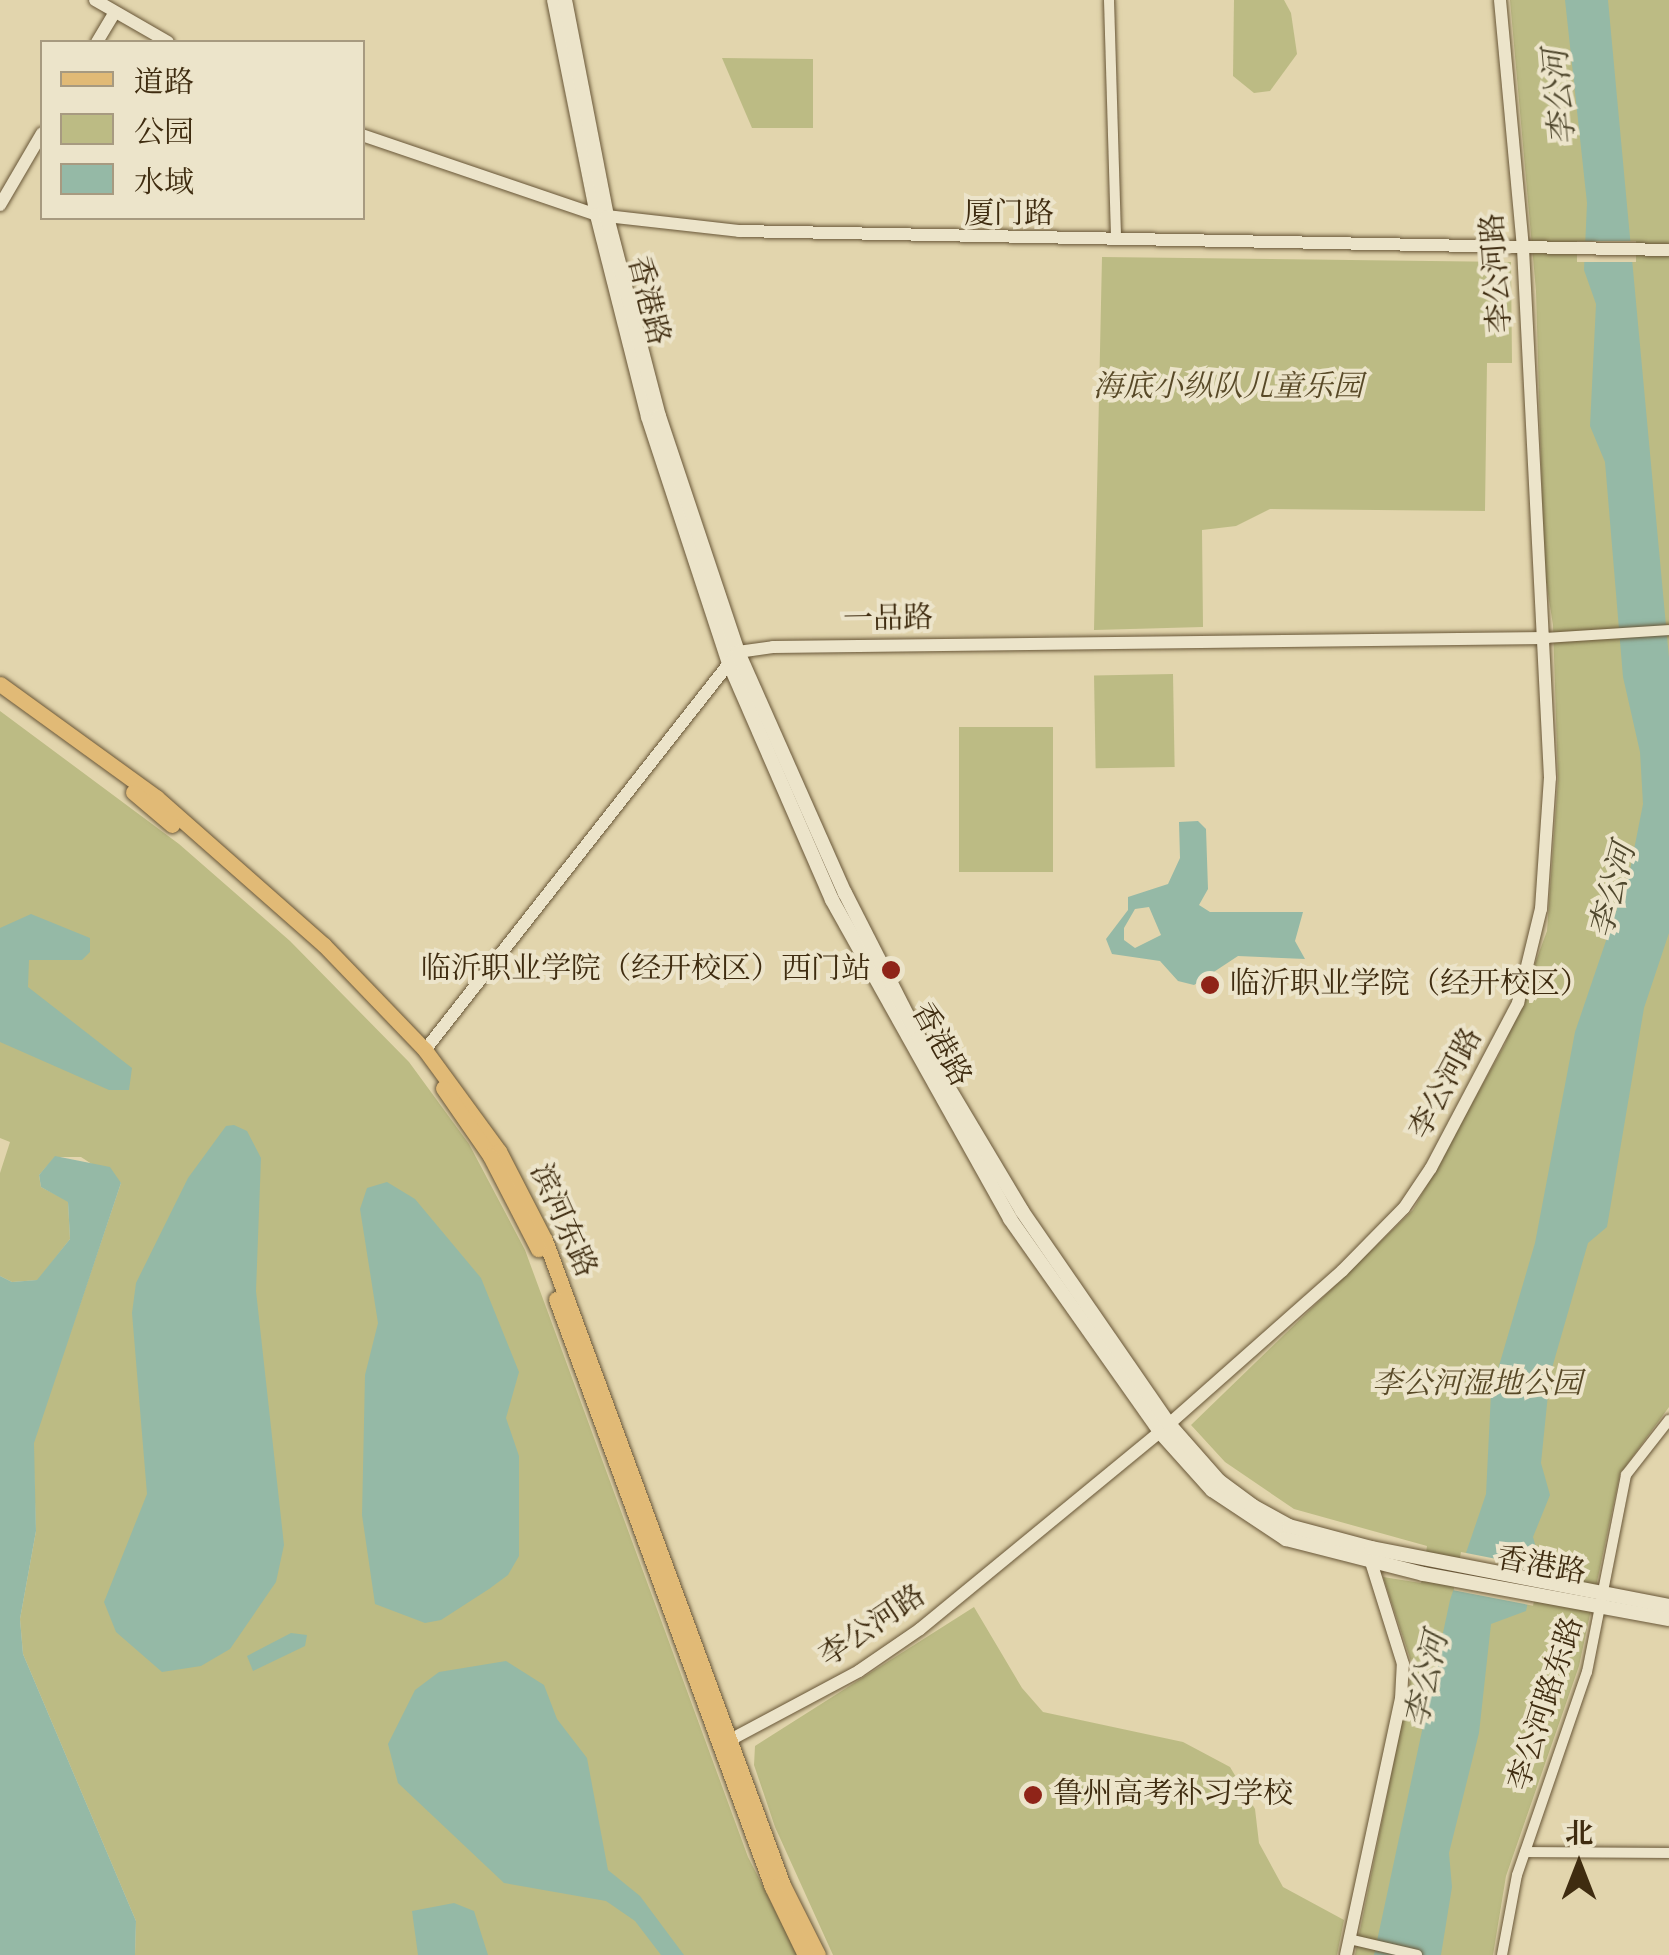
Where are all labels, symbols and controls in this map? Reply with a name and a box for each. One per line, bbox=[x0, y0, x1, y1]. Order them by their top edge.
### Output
legend bbox=[40, 40, 365, 220]
water label: 李公河 bbox=[1538, 48, 1584, 146]
text: 道路 bbox=[134, 65, 194, 102]
text: 公园 bbox=[134, 115, 194, 152]
text: 水域 bbox=[134, 165, 194, 202]
street label: 厦门路 bbox=[964, 197, 1054, 233]
street label: 李公河路 bbox=[1476, 212, 1520, 334]
street label: 香港路 bbox=[619, 253, 675, 349]
park label: 海底小纵队儿童乐园 bbox=[1093, 370, 1363, 406]
street label: 一品路 bbox=[843, 601, 933, 639]
water label: 李公河 bbox=[1583, 840, 1645, 942]
place label: 临沂职业学院（经开校区）西门站 bbox=[421, 952, 871, 988]
marker: 临沂职业学院（经开校区）西门站 bbox=[880, 959, 902, 981]
place label: 临沂职业学院（经开校区） bbox=[1230, 967, 1590, 1003]
marker: 临沂职业学院（经开校区） bbox=[1199, 974, 1221, 996]
street label: 香港路 bbox=[902, 997, 978, 1093]
street label: 李公河路 bbox=[1403, 1023, 1491, 1145]
street label: 滨河东路 bbox=[521, 1159, 603, 1283]
park label: 李公河湿地公园 bbox=[1372, 1367, 1582, 1403]
street label: 香港路 bbox=[1494, 1541, 1588, 1593]
street label: 李公河路 bbox=[813, 1579, 933, 1675]
street label: 李公河路东路 bbox=[1502, 1613, 1592, 1795]
water label: 李公河 bbox=[1398, 1629, 1458, 1731]
place label: 鲁州高考补习学校 bbox=[1053, 1777, 1293, 1813]
marker: 鲁州高考补习学校 bbox=[1022, 1784, 1044, 1806]
north arrow bbox=[1529, 1815, 1629, 1915]
text: 北 bbox=[1565, 1817, 1593, 1852]

